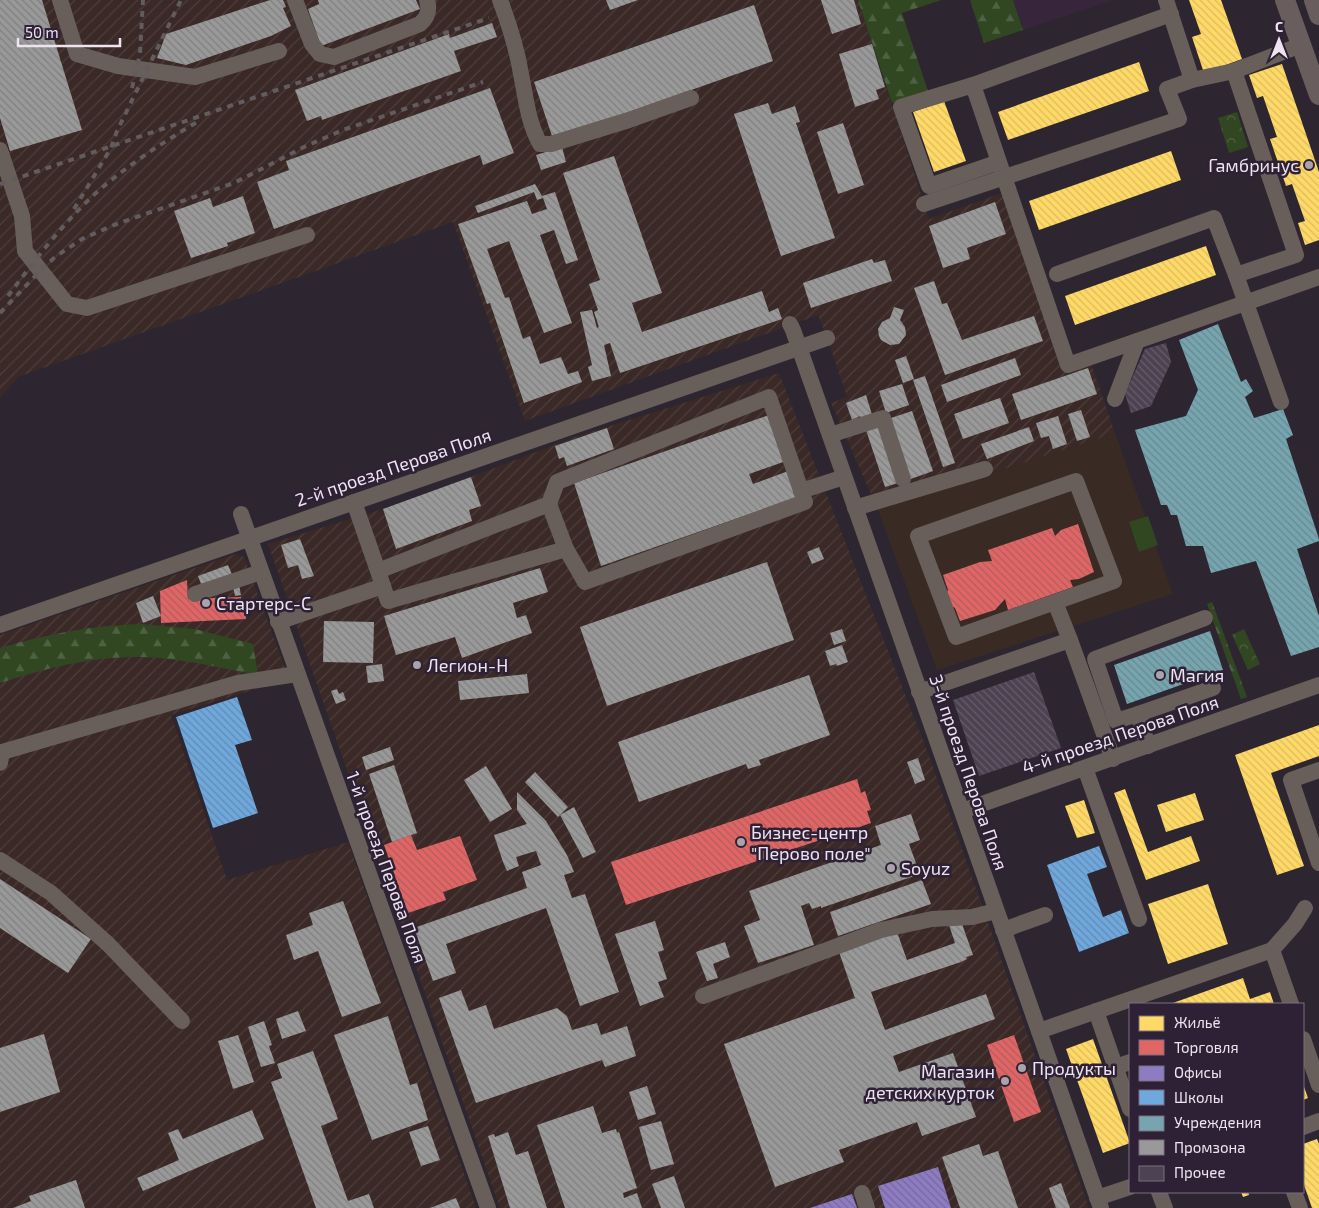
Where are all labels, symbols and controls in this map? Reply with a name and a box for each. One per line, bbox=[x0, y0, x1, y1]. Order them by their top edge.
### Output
scale bar bbox=[18, 15, 120, 47]
north arrow bbox=[1254, 15, 1304, 65]
text: С bbox=[1275, 18, 1283, 35]
text: 50 m bbox=[25, 23, 59, 41]
place label: Гамбринус bbox=[1208, 154, 1299, 176]
marker: Гамбринус bbox=[1303, 159, 1315, 171]
street label: 2-й проезд Перова Поля bbox=[292, 423, 494, 511]
place label: Стартерс-С bbox=[216, 592, 311, 614]
marker: Стартерс-С bbox=[200, 597, 212, 609]
place label: Легион-Н bbox=[427, 654, 508, 676]
marker: Легион-Н bbox=[411, 659, 423, 671]
place label: Магия bbox=[1170, 664, 1224, 686]
marker: Магия bbox=[1154, 669, 1166, 681]
street label: 3-й проезд Перова Поля bbox=[925, 671, 1013, 873]
street label: 4-й проезд Перова Поля bbox=[1019, 690, 1221, 778]
street label: 1-й проезд Перова Поля bbox=[342, 768, 432, 966]
place label: Бизнес-центр "Перово поле" bbox=[751, 821, 871, 864]
marker: Бизнес-центр "Перово поле" bbox=[735, 836, 747, 848]
place label: Soyuz bbox=[901, 857, 950, 879]
marker: Soyuz bbox=[885, 862, 897, 874]
legend bbox=[1129, 1003, 1304, 1193]
text: Жильё bbox=[1174, 1013, 1221, 1031]
text: Торговля bbox=[1174, 1038, 1239, 1056]
place label: Продукты bbox=[1032, 1057, 1116, 1079]
place label: Магазин детских курток bbox=[866, 1060, 995, 1103]
marker: Продукты bbox=[1016, 1062, 1028, 1074]
text: Офисы bbox=[1174, 1063, 1222, 1081]
marker: Магазин детских курток bbox=[999, 1075, 1011, 1087]
text: Школы bbox=[1174, 1088, 1224, 1106]
text: Учреждения bbox=[1174, 1113, 1261, 1131]
text: Промзона bbox=[1174, 1138, 1246, 1156]
text: Прочее bbox=[1174, 1163, 1226, 1181]

